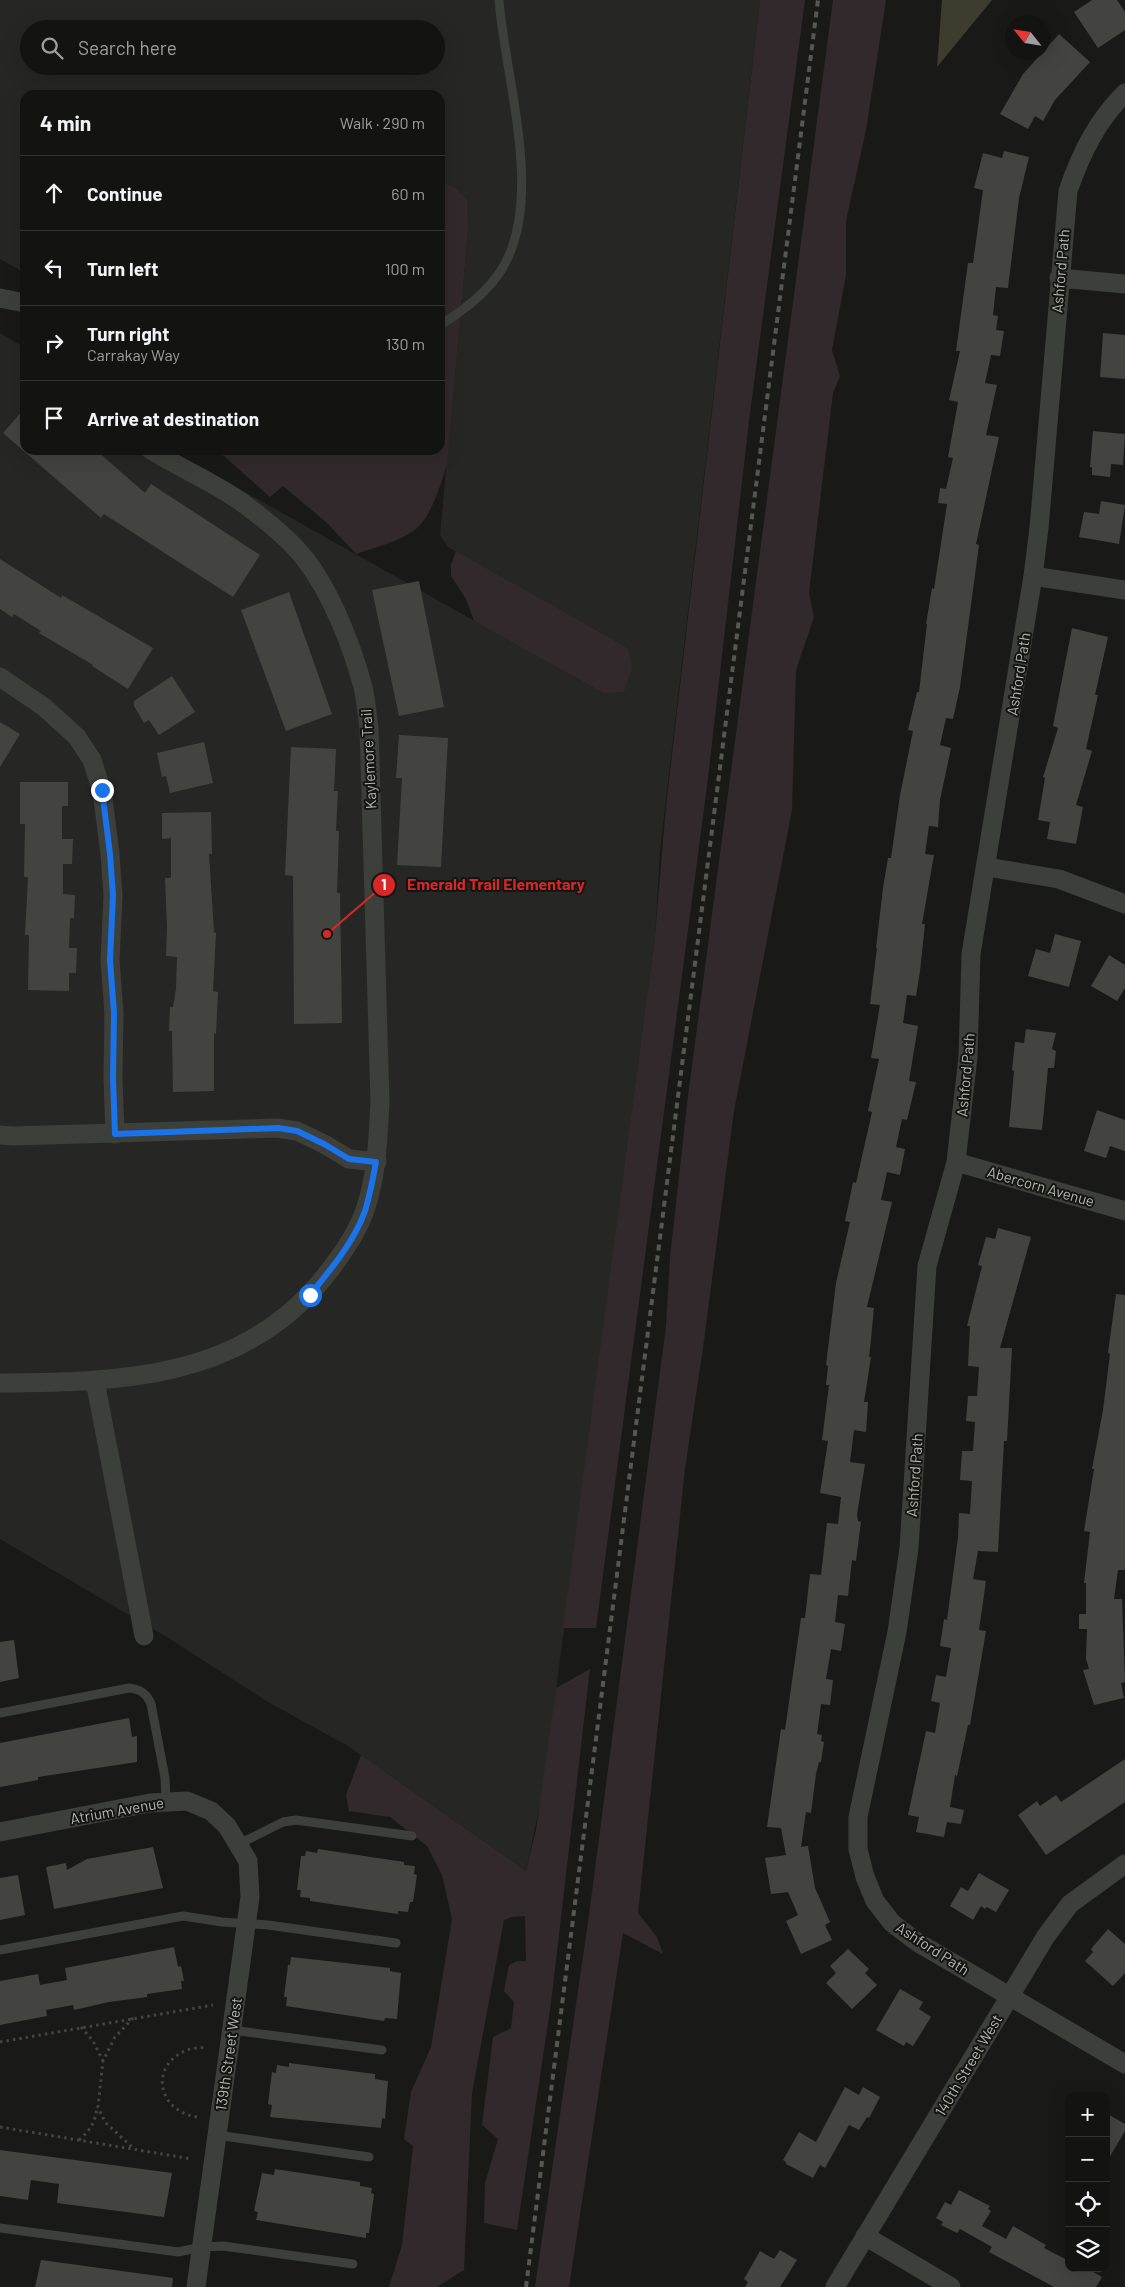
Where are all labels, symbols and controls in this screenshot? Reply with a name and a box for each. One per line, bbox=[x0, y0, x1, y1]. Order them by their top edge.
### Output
north arrow bbox=[1005, 15, 1050, 60]
search box bbox=[20, 20, 445, 75]
icon: search bbox=[38, 34, 66, 62]
text: Search here bbox=[78, 36, 177, 59]
text: 4 min bbox=[40, 110, 91, 135]
text: Walk · 290 m bbox=[340, 113, 425, 132]
icon: ahead bbox=[40, 179, 68, 207]
text: Continue bbox=[87, 182, 163, 205]
text: 60 m bbox=[391, 184, 425, 203]
street label: Ashford Path bbox=[1047, 228, 1073, 314]
icon: left bbox=[40, 254, 68, 282]
text: Turn left bbox=[87, 257, 158, 280]
text: 100 m bbox=[385, 259, 425, 278]
text: Turn right bbox=[87, 322, 169, 345]
icon: right bbox=[40, 329, 68, 357]
text: 130 m bbox=[386, 334, 425, 353]
text: Carrakay Way bbox=[87, 345, 180, 364]
icon: arrive bbox=[40, 404, 68, 432]
text: Arrive at destination bbox=[87, 407, 259, 430]
street label: Ashford Path bbox=[1003, 631, 1033, 717]
street label: Kaylemore Trail bbox=[356, 709, 380, 809]
route end bbox=[91, 779, 114, 802]
callout: Emerald Trail Elementary bbox=[372, 869, 595, 900]
text: Emerald Trail Elementary bbox=[407, 874, 585, 893]
text: 1 bbox=[381, 875, 387, 893]
street label: Ashford Path bbox=[952, 1032, 978, 1118]
street label: Abercorn Avenue bbox=[985, 1162, 1097, 1210]
route start bbox=[299, 1284, 322, 1307]
street label: Ashford Path bbox=[902, 1433, 926, 1517]
street label: Atrium Avenue bbox=[69, 1793, 165, 1827]
street label: Ashford Path bbox=[893, 1918, 973, 1978]
street label: 139th Street West bbox=[211, 1996, 245, 2112]
street label: 140th Street West bbox=[931, 2011, 1005, 2119]
map controls bbox=[1065, 2092, 1110, 2272]
button: + bbox=[1065, 2092, 1110, 2137]
button: − bbox=[1065, 2137, 1110, 2182]
button: locate bbox=[1065, 2182, 1110, 2227]
button: layers bbox=[1065, 2227, 1110, 2272]

